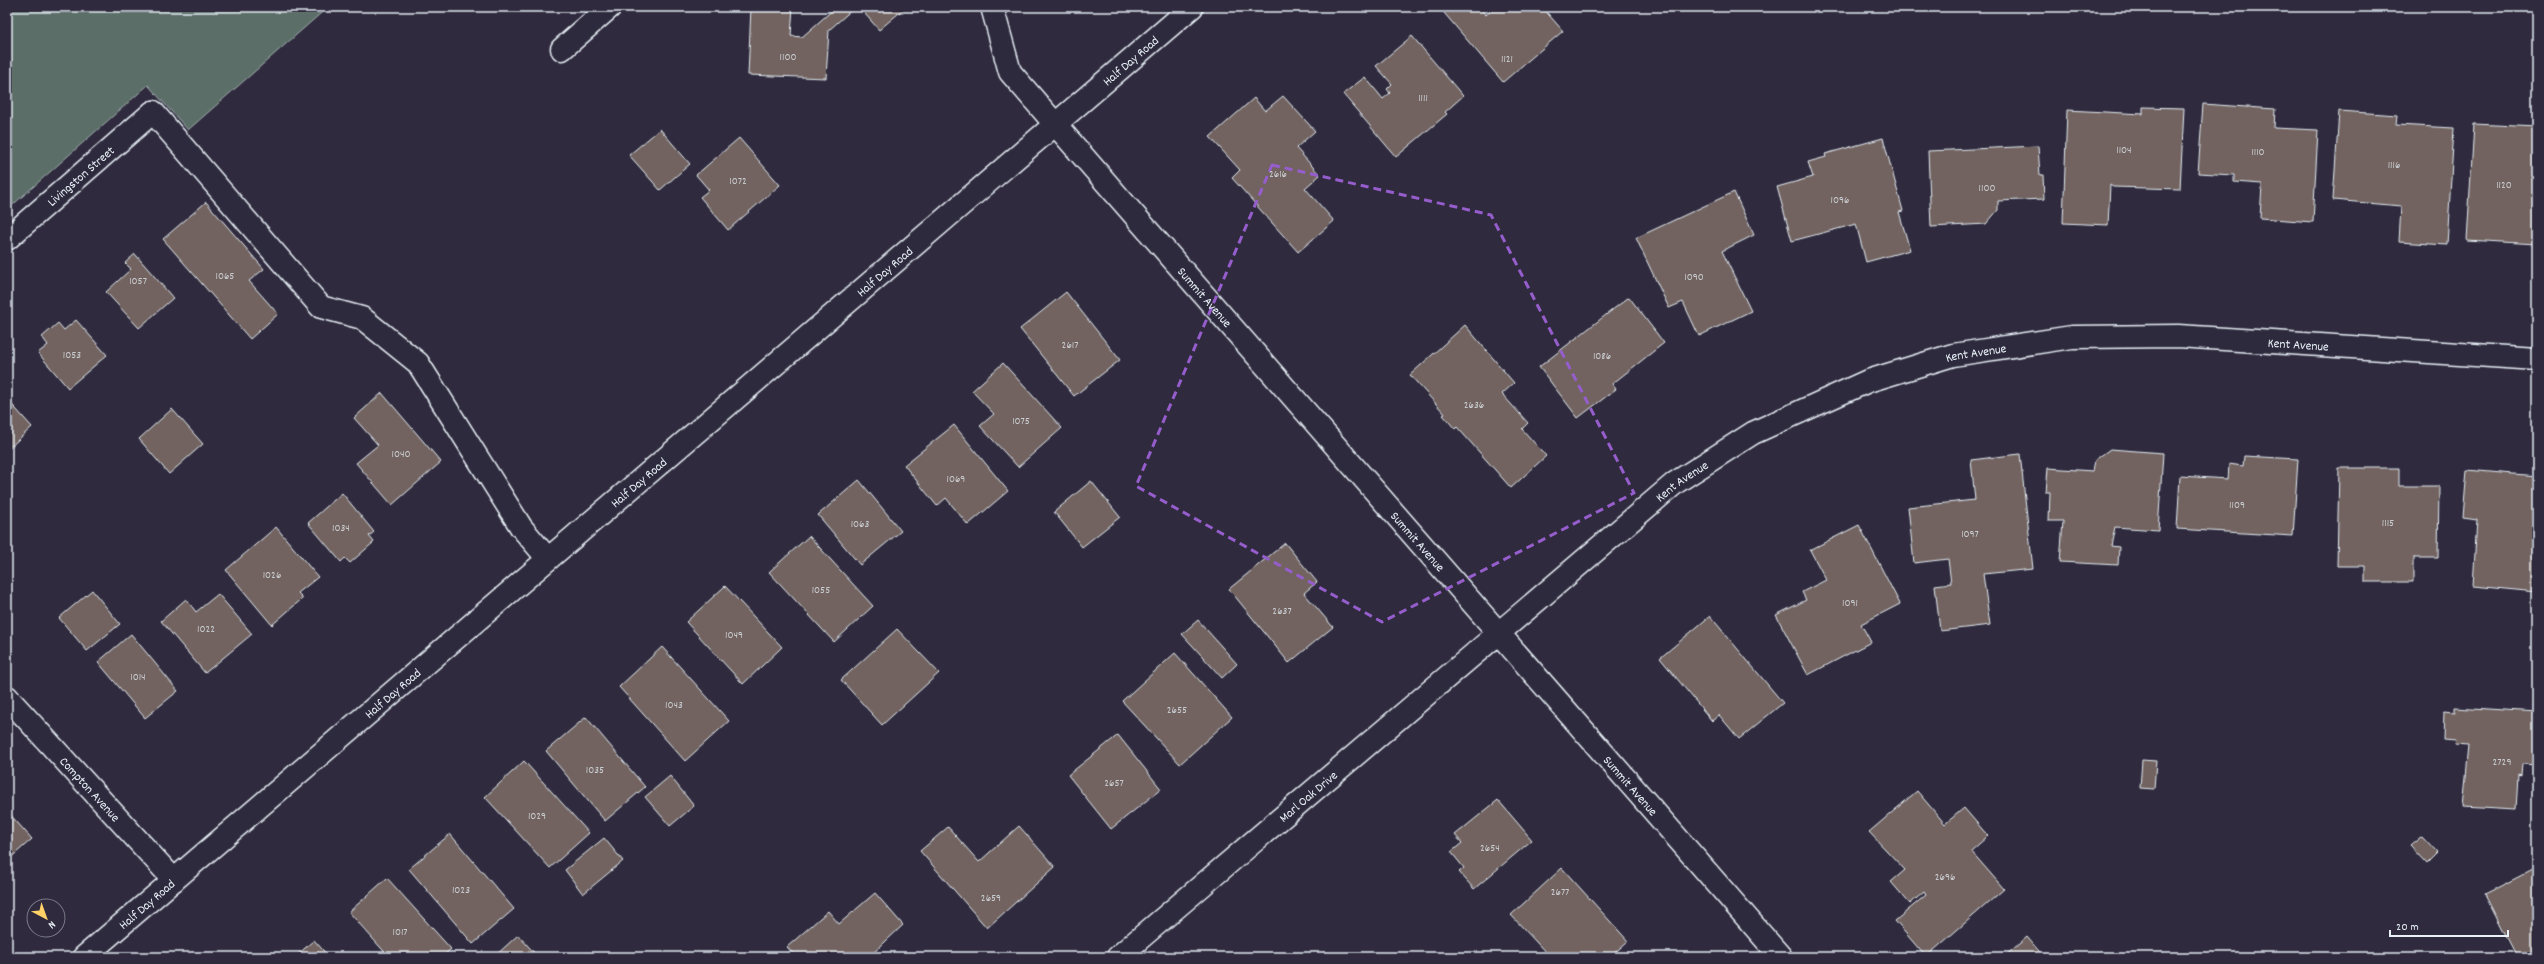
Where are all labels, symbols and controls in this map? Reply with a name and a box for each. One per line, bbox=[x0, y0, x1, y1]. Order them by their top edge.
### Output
street label: Half Day Road bbox=[1099, 32, 1164, 92]
house number: 1100 bbox=[780, 50, 796, 66]
house number: 1121 bbox=[1501, 52, 1513, 68]
house number: 1111 bbox=[1418, 91, 1428, 107]
street label: Livingston Street bbox=[44, 142, 120, 212]
house number: 1104 bbox=[2116, 143, 2132, 159]
house number: 1110 bbox=[2251, 145, 2265, 161]
house number: 1116 bbox=[2388, 158, 2400, 174]
house number: 2616 bbox=[1269, 167, 1287, 183]
house number: 1072 bbox=[729, 174, 747, 190]
house number: 1120 bbox=[2496, 178, 2512, 194]
house number: 1100 bbox=[1979, 181, 1995, 197]
house number: 1096 bbox=[1831, 193, 1849, 209]
street label: Half Day Road bbox=[853, 243, 918, 302]
street label: Summit Avenue bbox=[1172, 264, 1236, 333]
house number: 1065 bbox=[216, 269, 234, 285]
house number: 1090 bbox=[1684, 270, 1704, 286]
house number: 1057 bbox=[129, 274, 147, 290]
street label: Kent Avenue bbox=[2267, 335, 2330, 358]
house number: 2617 bbox=[1062, 338, 1078, 354]
street label: Kent Avenue bbox=[1944, 340, 2008, 369]
house number: 1053 bbox=[63, 348, 81, 364]
house number: 1086 bbox=[1593, 349, 1611, 365]
house number: 2636 bbox=[1464, 398, 1484, 414]
house number: 1075 bbox=[1012, 414, 1030, 430]
house number: 1040 bbox=[392, 447, 410, 463]
street label: Half Day Road bbox=[607, 454, 672, 513]
street label: Kent Avenue bbox=[1652, 457, 1713, 508]
house number: 1069 bbox=[947, 472, 965, 488]
house number: 1109 bbox=[2229, 498, 2245, 514]
street label: Summit Avenue bbox=[1385, 508, 1448, 577]
house number: 1115 bbox=[2382, 516, 2394, 532]
house number: 1063 bbox=[851, 517, 869, 533]
house number: 1034 bbox=[332, 521, 350, 537]
house number: 1097 bbox=[1961, 527, 1979, 543]
house number: 1026 bbox=[263, 568, 281, 584]
house number: 1055 bbox=[812, 583, 830, 599]
house number: 1091 bbox=[1842, 596, 1858, 612]
house number: 2637 bbox=[1272, 604, 1292, 620]
house number: 1022 bbox=[197, 622, 215, 638]
house number: 1049 bbox=[725, 628, 743, 644]
street label: Half Day Road bbox=[362, 665, 426, 724]
house number: 1014 bbox=[130, 670, 146, 686]
house number: 1043 bbox=[665, 698, 683, 714]
house number: 2655 bbox=[1167, 703, 1187, 719]
street label: Summit Avenue bbox=[1598, 752, 1661, 822]
street label: Compton Avenue bbox=[54, 753, 124, 827]
house number: 2729 bbox=[2493, 755, 2511, 771]
house number: 1035 bbox=[586, 763, 604, 779]
street label: Marl Oak Drive bbox=[1276, 767, 1343, 828]
house number: 2657 bbox=[1104, 776, 1124, 792]
house number: 1029 bbox=[528, 809, 546, 825]
house number: 2654 bbox=[1480, 841, 1500, 857]
house number: 2696 bbox=[1935, 870, 1955, 886]
street label: Half Day Road bbox=[116, 876, 180, 935]
house number: 1023 bbox=[452, 883, 470, 899]
house number: 2677 bbox=[1551, 885, 1569, 901]
house number: 2659 bbox=[981, 891, 1001, 907]
north arrow bbox=[26, 898, 66, 938]
scale bar bbox=[2390, 912, 2508, 938]
text: N bbox=[44, 916, 59, 932]
text: 20 m bbox=[2396, 919, 2419, 936]
house number: 1017 bbox=[392, 925, 408, 941]

